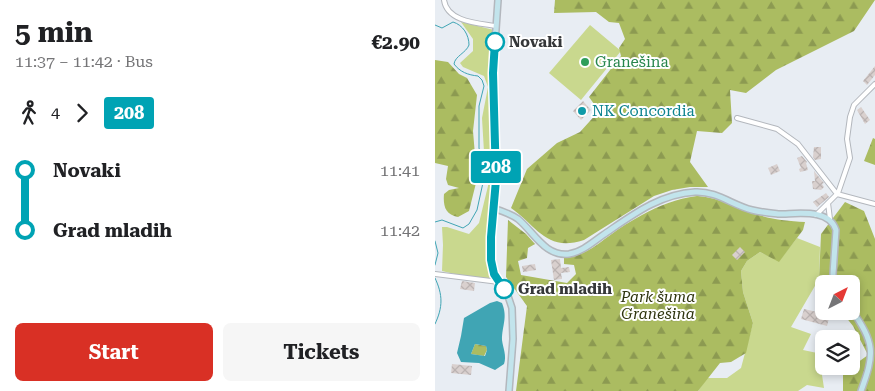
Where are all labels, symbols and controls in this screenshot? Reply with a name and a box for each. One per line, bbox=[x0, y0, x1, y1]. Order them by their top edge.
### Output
text: 5 min bbox=[15, 16, 93, 49]
text: €2.90 bbox=[371, 31, 420, 54]
marker: Novaki bbox=[485, 32, 505, 52]
place label: Novaki bbox=[509, 33, 562, 51]
text: 11:37 – 11:42 · Bus bbox=[15, 52, 153, 71]
place label: Granešina bbox=[595, 53, 669, 71]
marker: Granešina bbox=[579, 56, 591, 68]
icon: walk bbox=[15, 99, 43, 127]
icon: forward bbox=[68, 99, 96, 127]
text: 208 bbox=[114, 102, 144, 123]
place label: NK Concordia bbox=[592, 102, 695, 120]
text: 4 bbox=[51, 103, 60, 122]
marker: NK Concordia bbox=[576, 105, 588, 117]
line badge: 208 bbox=[467, 151, 525, 183]
text: 208 bbox=[481, 156, 511, 177]
text: Novaki bbox=[53, 159, 121, 182]
text: 11:41 bbox=[380, 161, 420, 180]
text: Grad mladih bbox=[53, 219, 172, 242]
text: 11:42 bbox=[380, 221, 420, 240]
north arrow bbox=[815, 275, 860, 320]
map controls bbox=[815, 275, 860, 375]
marker: Grad mladih bbox=[494, 279, 514, 299]
place label: Grad mladih bbox=[518, 280, 612, 298]
park label: Park šuma Granešina bbox=[620, 288, 695, 323]
button: Start bbox=[15, 323, 213, 381]
button: Tickets bbox=[223, 323, 420, 381]
button: layers bbox=[815, 330, 860, 375]

